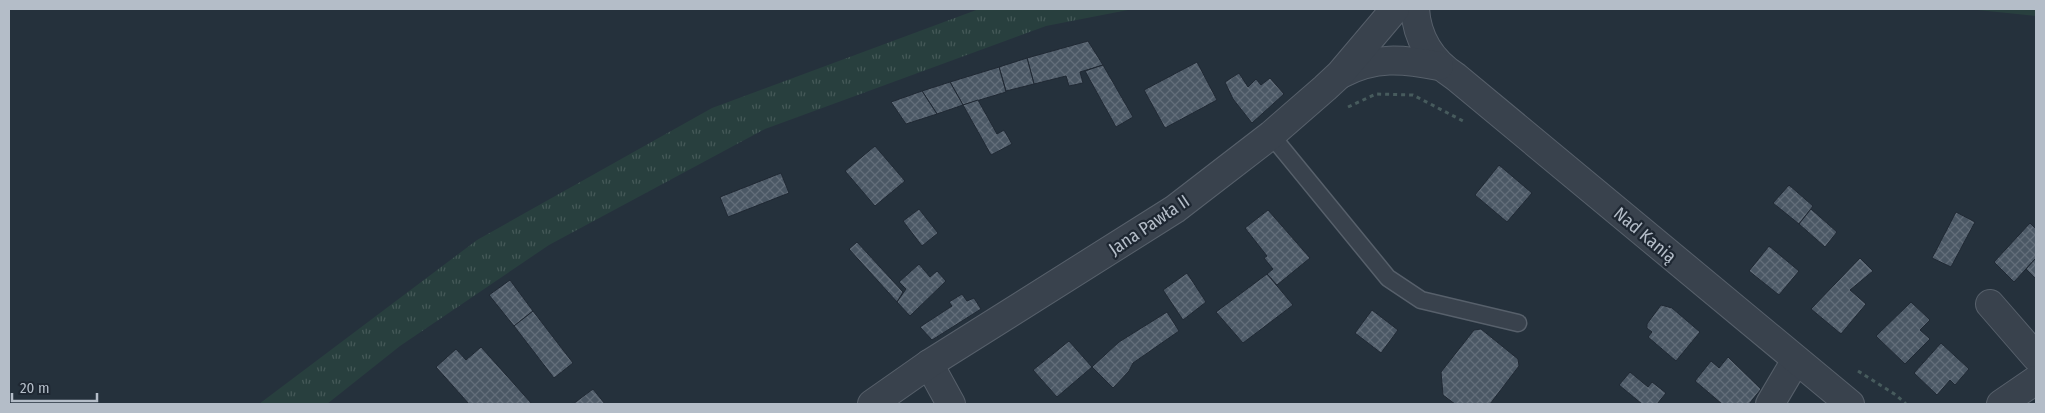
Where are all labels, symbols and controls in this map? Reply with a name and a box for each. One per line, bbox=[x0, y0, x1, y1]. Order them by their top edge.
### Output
street label: Jana Pawła II bbox=[1104, 190, 1194, 260]
street label: Nad Kanią bbox=[1609, 203, 1681, 268]
scale bar bbox=[12, 370, 98, 402]
text: 20 m bbox=[20, 379, 50, 397]

